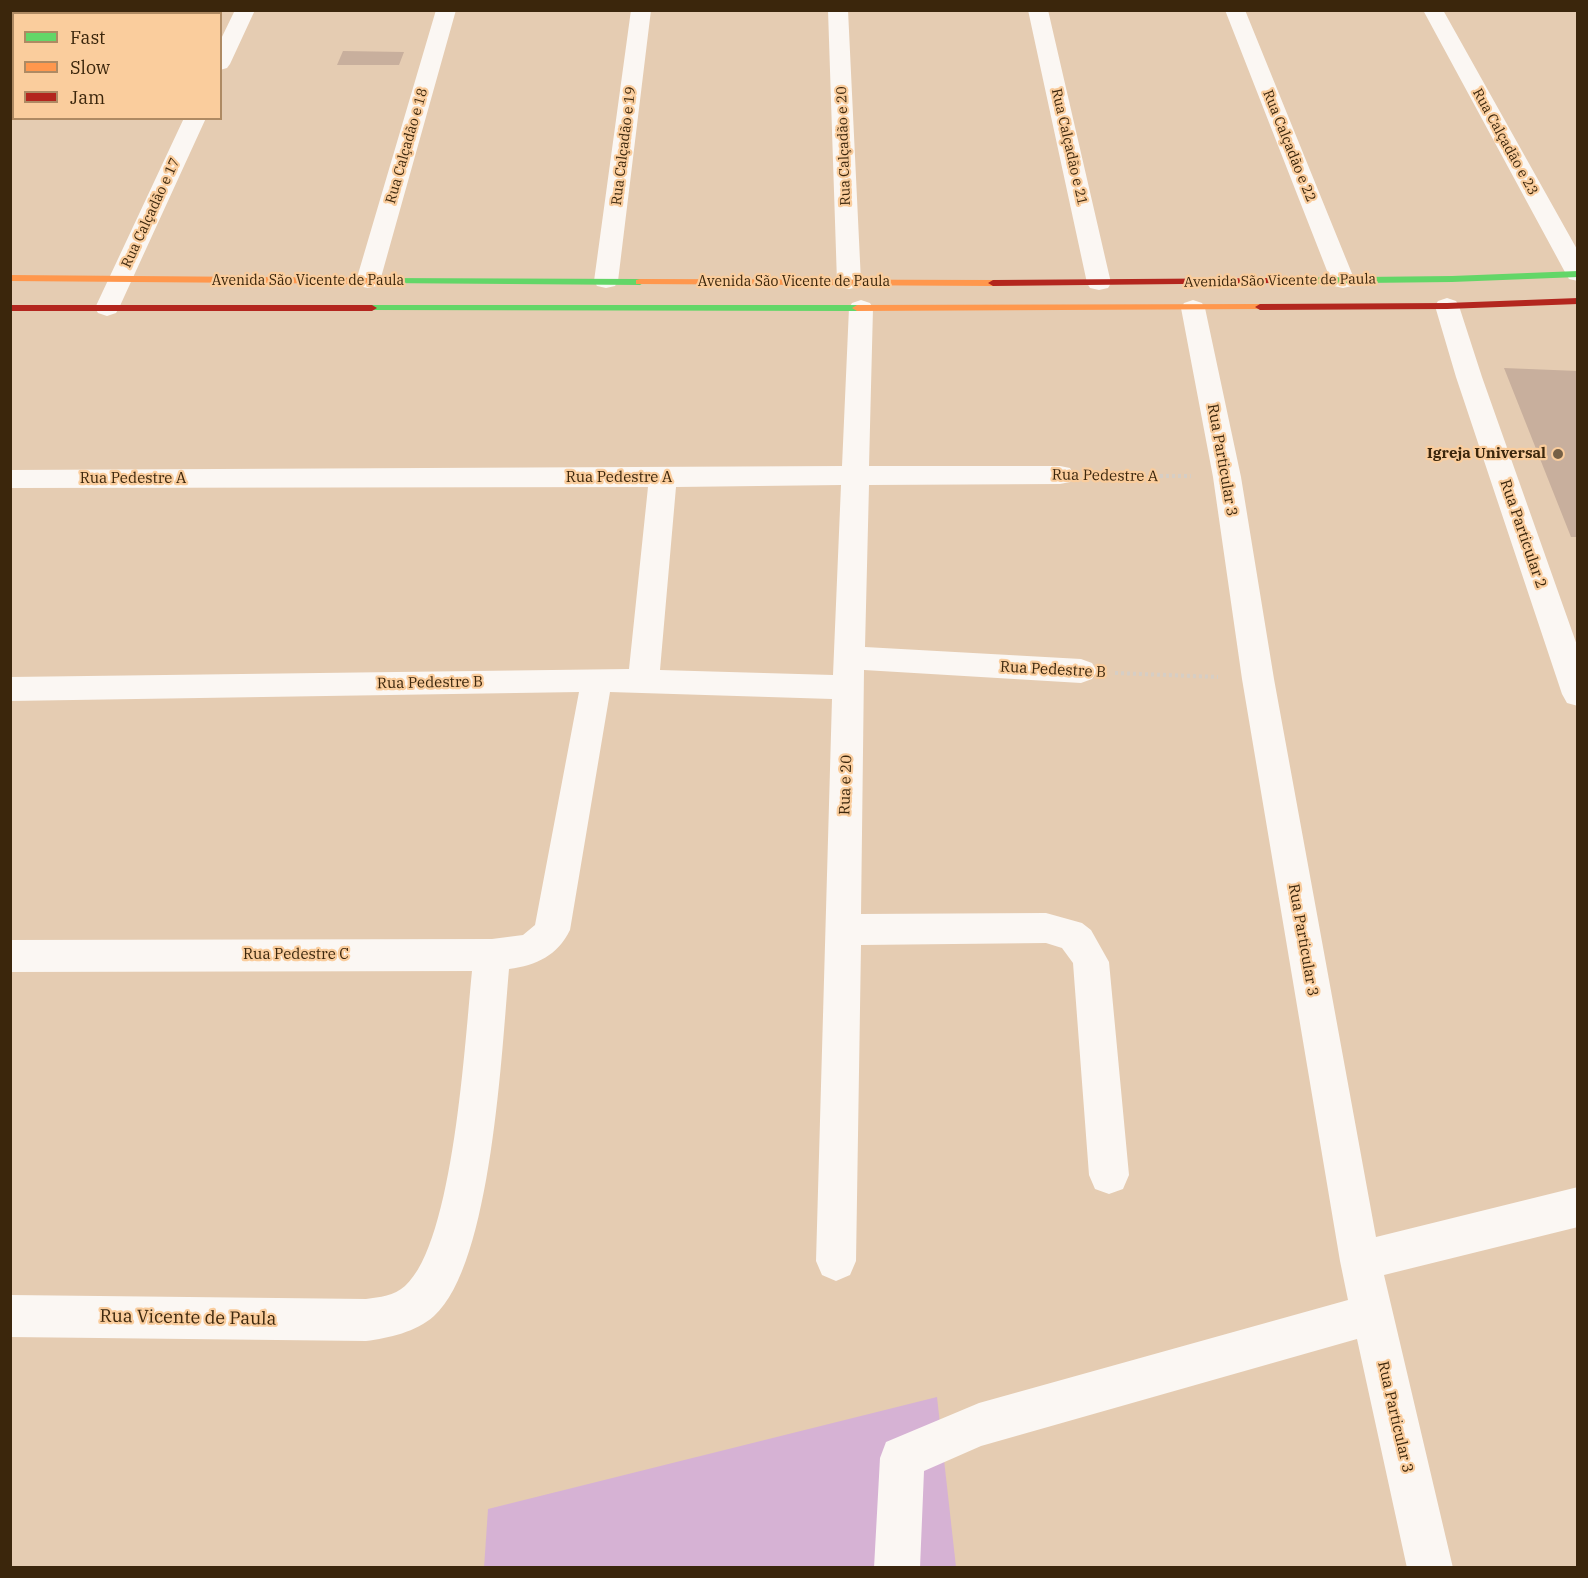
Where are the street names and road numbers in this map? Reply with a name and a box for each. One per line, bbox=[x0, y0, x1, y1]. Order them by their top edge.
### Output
street label: Rua Calçadão e 18 bbox=[382, 86, 432, 206]
street label: Rua Calçadão e 19 bbox=[608, 86, 640, 206]
street label: Rua Calçadão e 20 bbox=[834, 86, 854, 206]
street label: Rua Calçadão e 23 bbox=[1469, 86, 1541, 198]
street label: Rua Calçadão e 21 bbox=[1047, 87, 1091, 207]
street label: Rua Calçadão e 22 bbox=[1259, 88, 1319, 204]
street label: Rua Calçadão e 17 bbox=[118, 155, 184, 271]
street label: Avenida São Vicente de Paula bbox=[1184, 271, 1376, 291]
street label: Avenida São Vicente de Paula bbox=[212, 273, 404, 289]
street label: Avenida São Vicente de Paula bbox=[698, 274, 890, 290]
street label: Rua Particular 3 bbox=[1203, 402, 1241, 518]
street label: Rua Pedestre A bbox=[1052, 466, 1158, 486]
street label: Rua Pedestre A bbox=[566, 469, 672, 487]
street label: Rua Pedestre A bbox=[80, 470, 186, 488]
street label: Rua Particular 2 bbox=[1496, 477, 1550, 591]
street label: Rua Pedestre B bbox=[1000, 658, 1106, 682]
street label: Rua Pedestre B bbox=[377, 673, 483, 693]
street label: Rua e 20 bbox=[836, 754, 856, 816]
street label: Rua Particular 3 bbox=[1284, 882, 1322, 998]
street label: Rua Pedestre C bbox=[243, 946, 349, 964]
street label: Rua Vicente de Paula bbox=[99, 1306, 277, 1330]
street label: Rua Particular 3 bbox=[1373, 1359, 1417, 1475]

